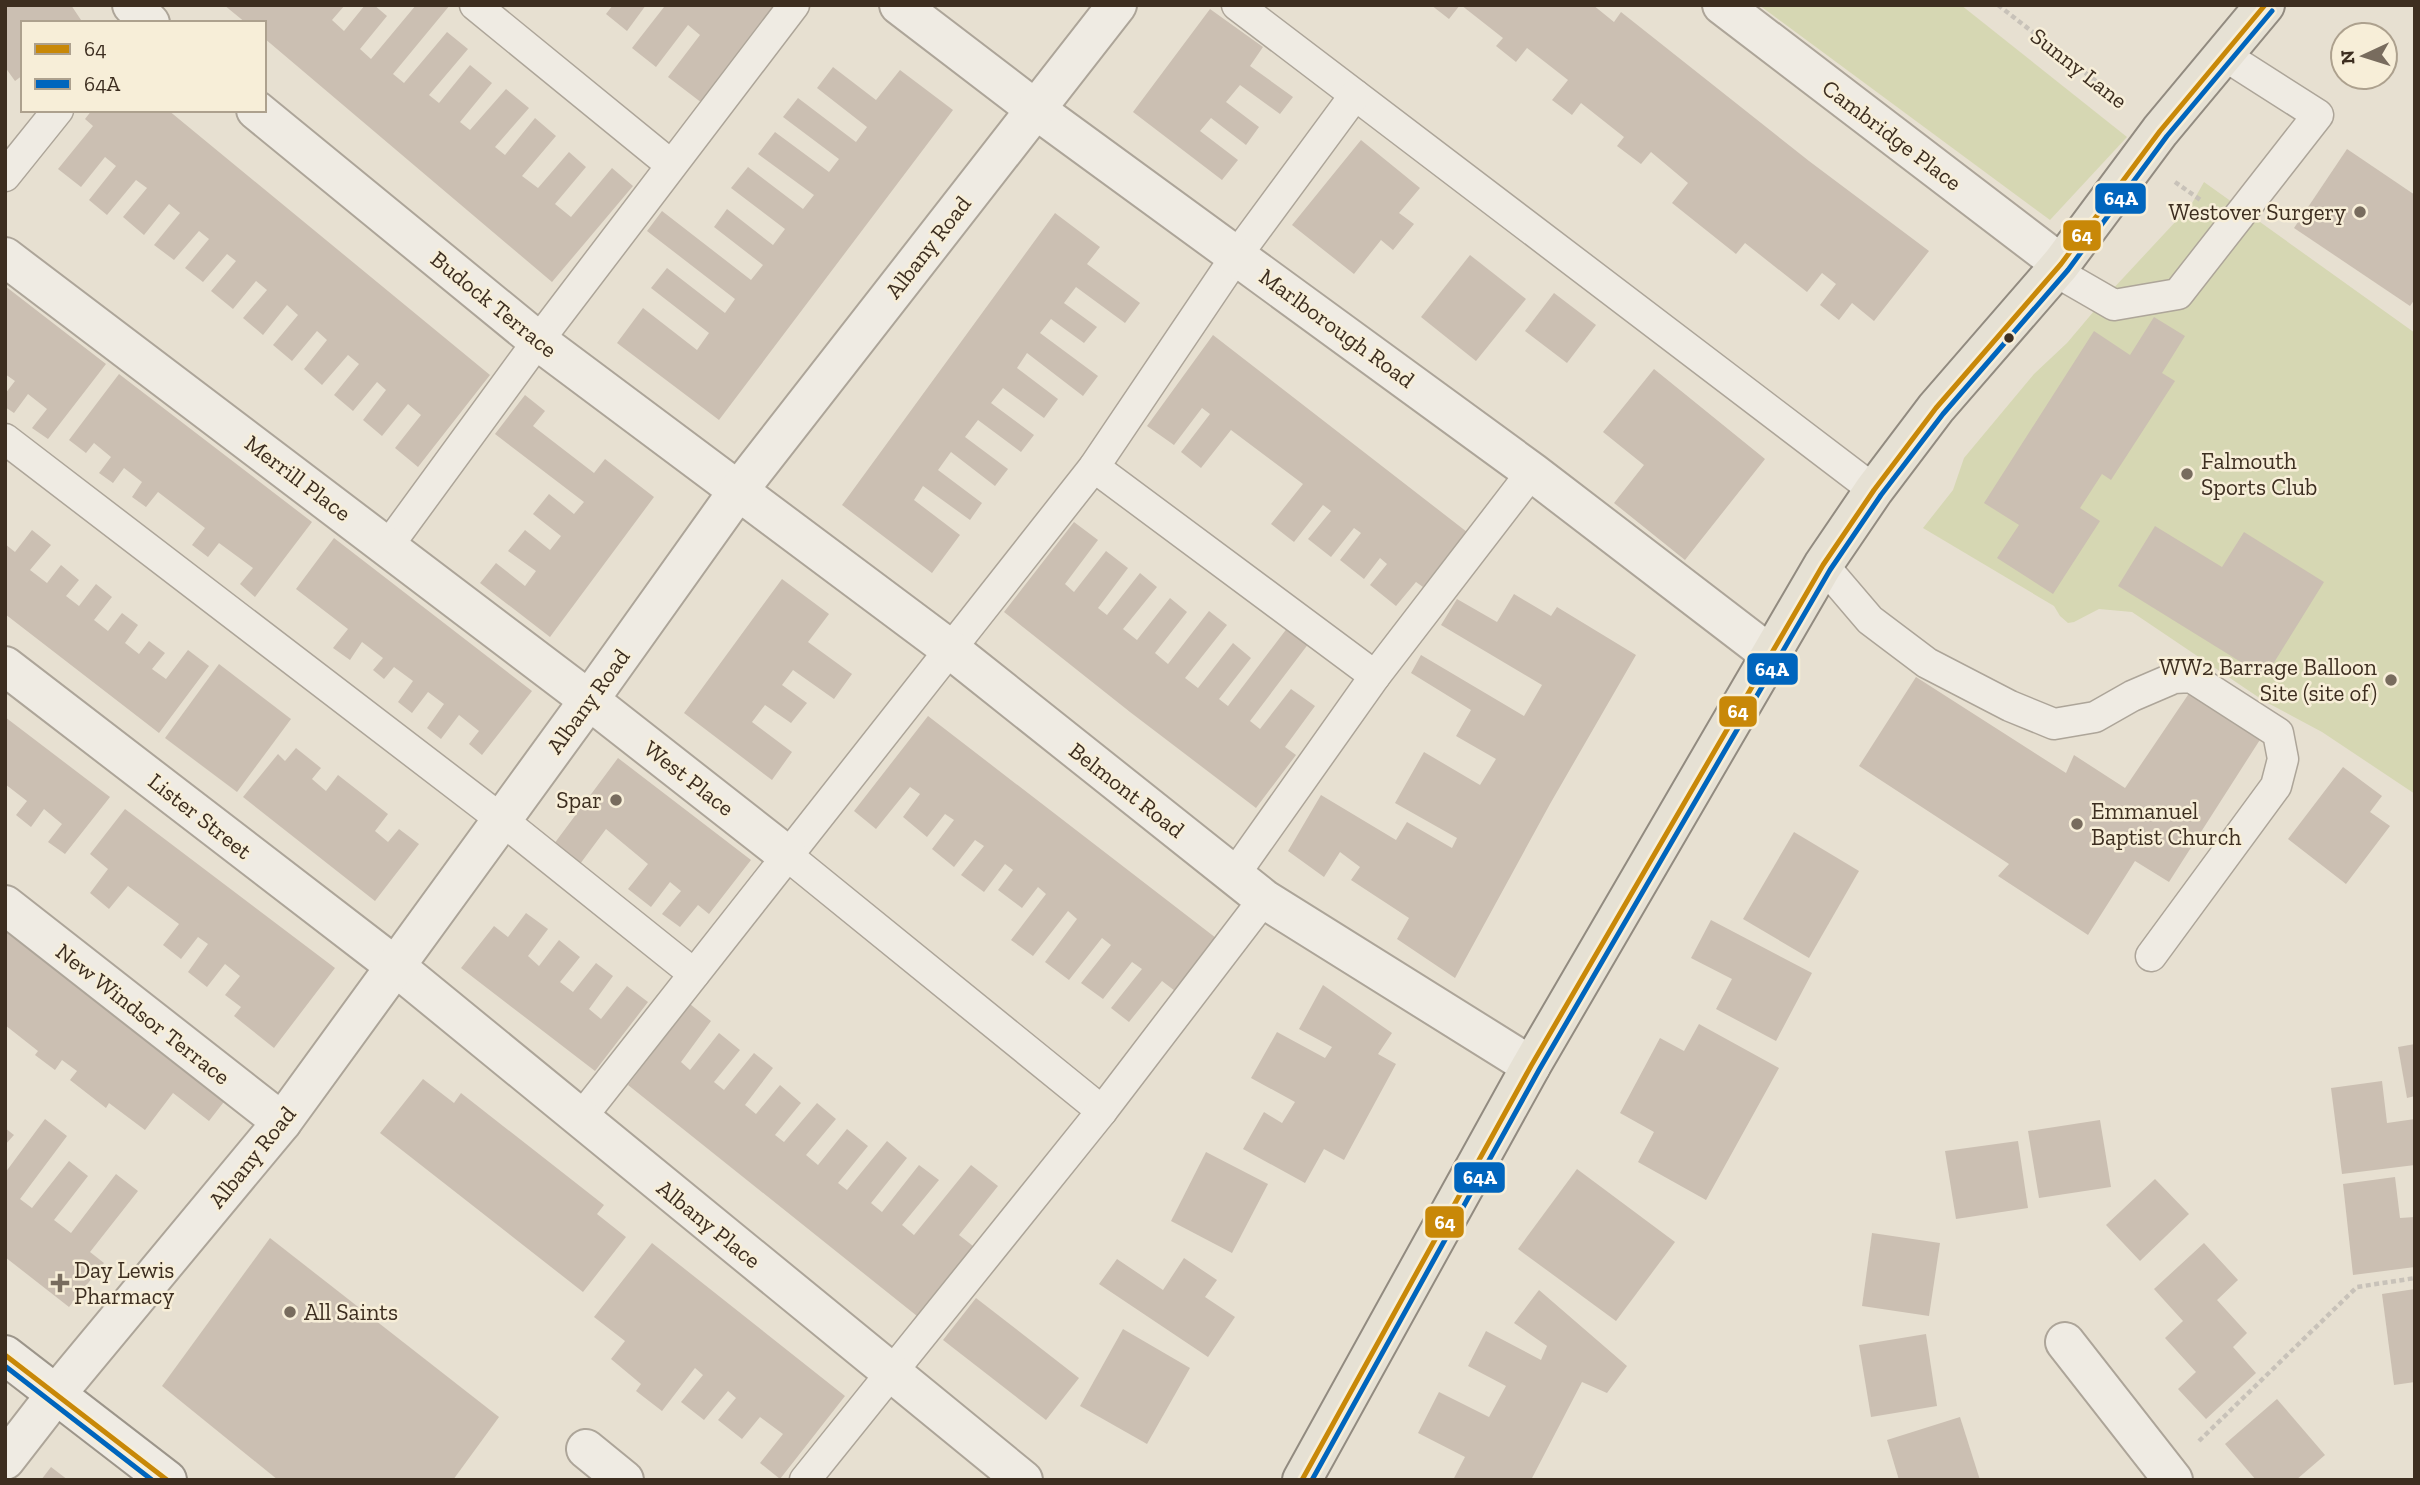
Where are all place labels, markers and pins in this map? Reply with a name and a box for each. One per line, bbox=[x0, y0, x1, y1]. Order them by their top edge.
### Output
place label: Westover Surgery bbox=[2168, 198, 2346, 226]
marker: Westover Surgery bbox=[2352, 204, 2368, 220]
unlabelled marker bbox=[2002, 331, 2016, 345]
place label: Falmouth Sports Club bbox=[2201, 447, 2317, 501]
marker: Falmouth Sports Club bbox=[2179, 466, 2195, 482]
place label: WW2 Barrage Balloon Site (site of) bbox=[2159, 653, 2377, 707]
marker: WW2 Barrage Balloon Site (site of) bbox=[2383, 672, 2399, 688]
place label: Spar bbox=[556, 786, 602, 814]
marker: Spar bbox=[608, 792, 624, 808]
place label: Emmanuel Baptist Church bbox=[2091, 797, 2241, 851]
marker: Emmanuel Baptist Church bbox=[2069, 816, 2085, 832]
place label: Day Lewis Pharmacy bbox=[74, 1256, 174, 1310]
marker: Day Lewis Pharmacy bbox=[52, 1275, 68, 1291]
place label: All Saints bbox=[304, 1298, 398, 1326]
marker: All Saints bbox=[282, 1304, 298, 1320]

